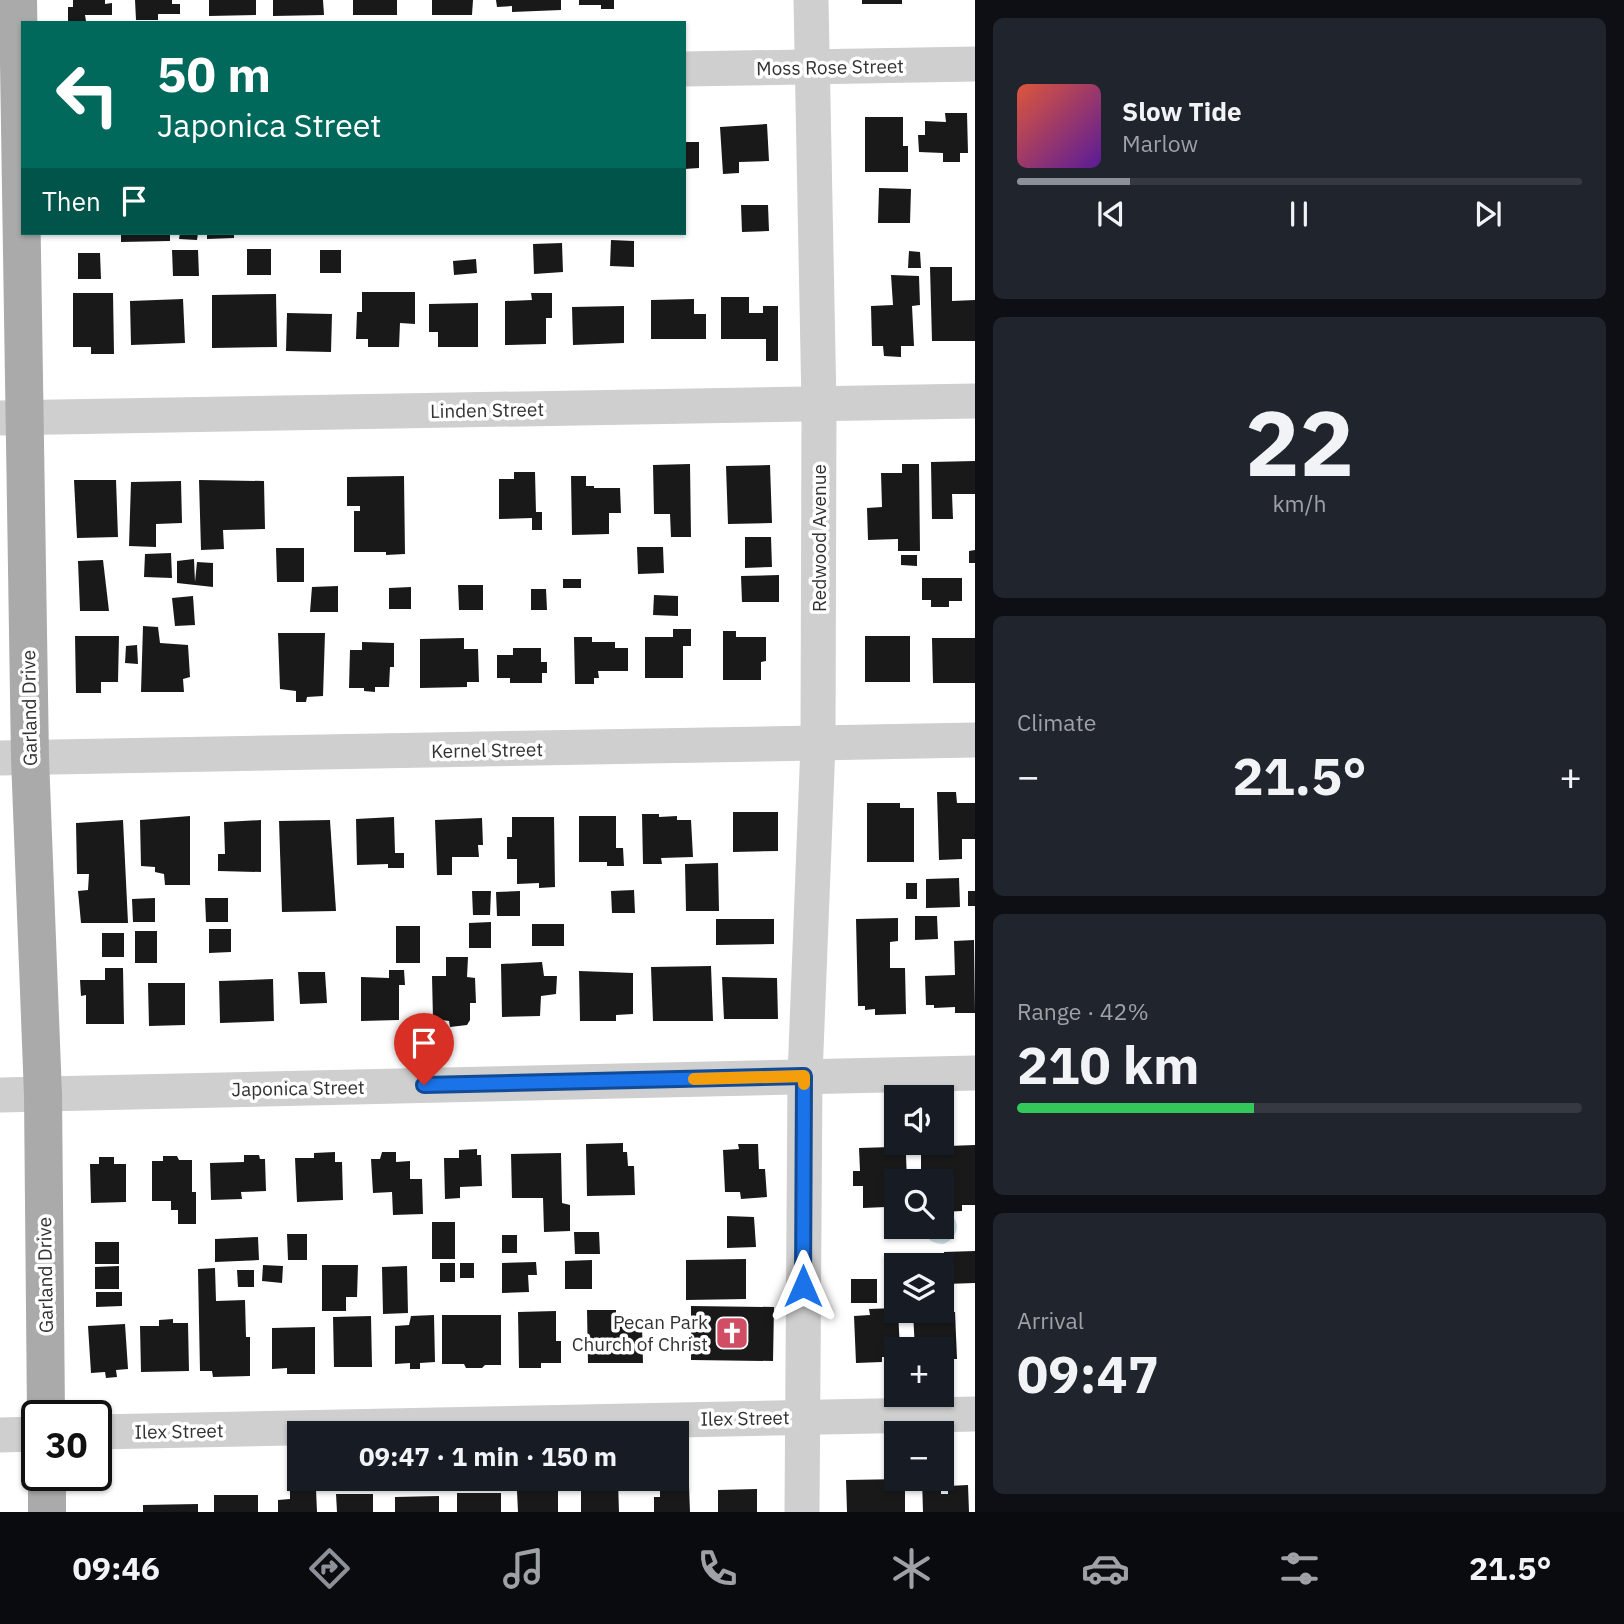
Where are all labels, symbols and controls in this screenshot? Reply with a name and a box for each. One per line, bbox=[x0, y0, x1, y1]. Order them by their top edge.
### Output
text: 50 m bbox=[157, 42, 271, 105]
icon: left bbox=[42, 49, 133, 140]
street label: Moss Rose Street bbox=[756, 54, 904, 80]
text: Slow Tide bbox=[1122, 94, 1242, 128]
text: Japonica Street bbox=[157, 104, 382, 146]
text: Marlow bbox=[1122, 128, 1198, 158]
icon: arrive bbox=[115, 182, 153, 220]
text: Then bbox=[42, 184, 101, 218]
icon: previous bbox=[1092, 195, 1130, 233]
icon: pause bbox=[1280, 195, 1318, 233]
icon: next bbox=[1469, 195, 1507, 233]
text: 22 bbox=[1245, 383, 1354, 501]
street label: Linden Street bbox=[430, 397, 544, 423]
street label: Redwood Avenue bbox=[807, 464, 831, 612]
text: km/h bbox=[1272, 488, 1327, 518]
street label: Garland Drive bbox=[16, 650, 42, 766]
text: Climate bbox=[1017, 707, 1096, 737]
street label: Kernel Street bbox=[431, 737, 543, 763]
text: 21.5° bbox=[1232, 742, 1367, 809]
text: − bbox=[1017, 751, 1040, 800]
text: + bbox=[1559, 751, 1582, 800]
text: Range · 42% bbox=[1017, 996, 1149, 1026]
pin bbox=[394, 1013, 454, 1085]
icon: arrive bbox=[405, 1024, 443, 1062]
text: 210 km bbox=[1017, 1031, 1199, 1098]
street label: Japonica Street bbox=[231, 1075, 365, 1101]
map controls bbox=[884, 1085, 954, 1491]
button: sound bbox=[884, 1085, 954, 1155]
button: search bbox=[884, 1169, 954, 1239]
street label: Garland Drive bbox=[32, 1217, 58, 1333]
position arrow bbox=[766, 1249, 840, 1323]
button: layers bbox=[884, 1253, 954, 1323]
text: Arrival bbox=[1017, 1305, 1084, 1335]
place label: Pecan Park Church of Christ bbox=[572, 1310, 708, 1356]
church icon: Pecan Park Church of Christ bbox=[713, 1314, 751, 1352]
button: + bbox=[884, 1337, 954, 1407]
text: 09:47 bbox=[1017, 1340, 1159, 1407]
speed limit sign: 30 bbox=[21, 1400, 112, 1491]
street label: Ilex Street bbox=[700, 1405, 790, 1431]
street label: Ilex Street bbox=[134, 1418, 224, 1444]
button: − bbox=[884, 1421, 954, 1491]
text: 09:47 · 1 min · 150 m bbox=[359, 1439, 617, 1473]
icon: directions bbox=[305, 1544, 354, 1593]
icon: music bbox=[499, 1544, 548, 1593]
icon: phone bbox=[693, 1544, 742, 1593]
icon: climate bbox=[887, 1544, 936, 1593]
icon: car bbox=[1081, 1544, 1130, 1593]
icon: filters bbox=[1275, 1544, 1324, 1593]
text: 09:46 bbox=[73, 1547, 160, 1589]
text: 21.5° bbox=[1469, 1547, 1551, 1589]

